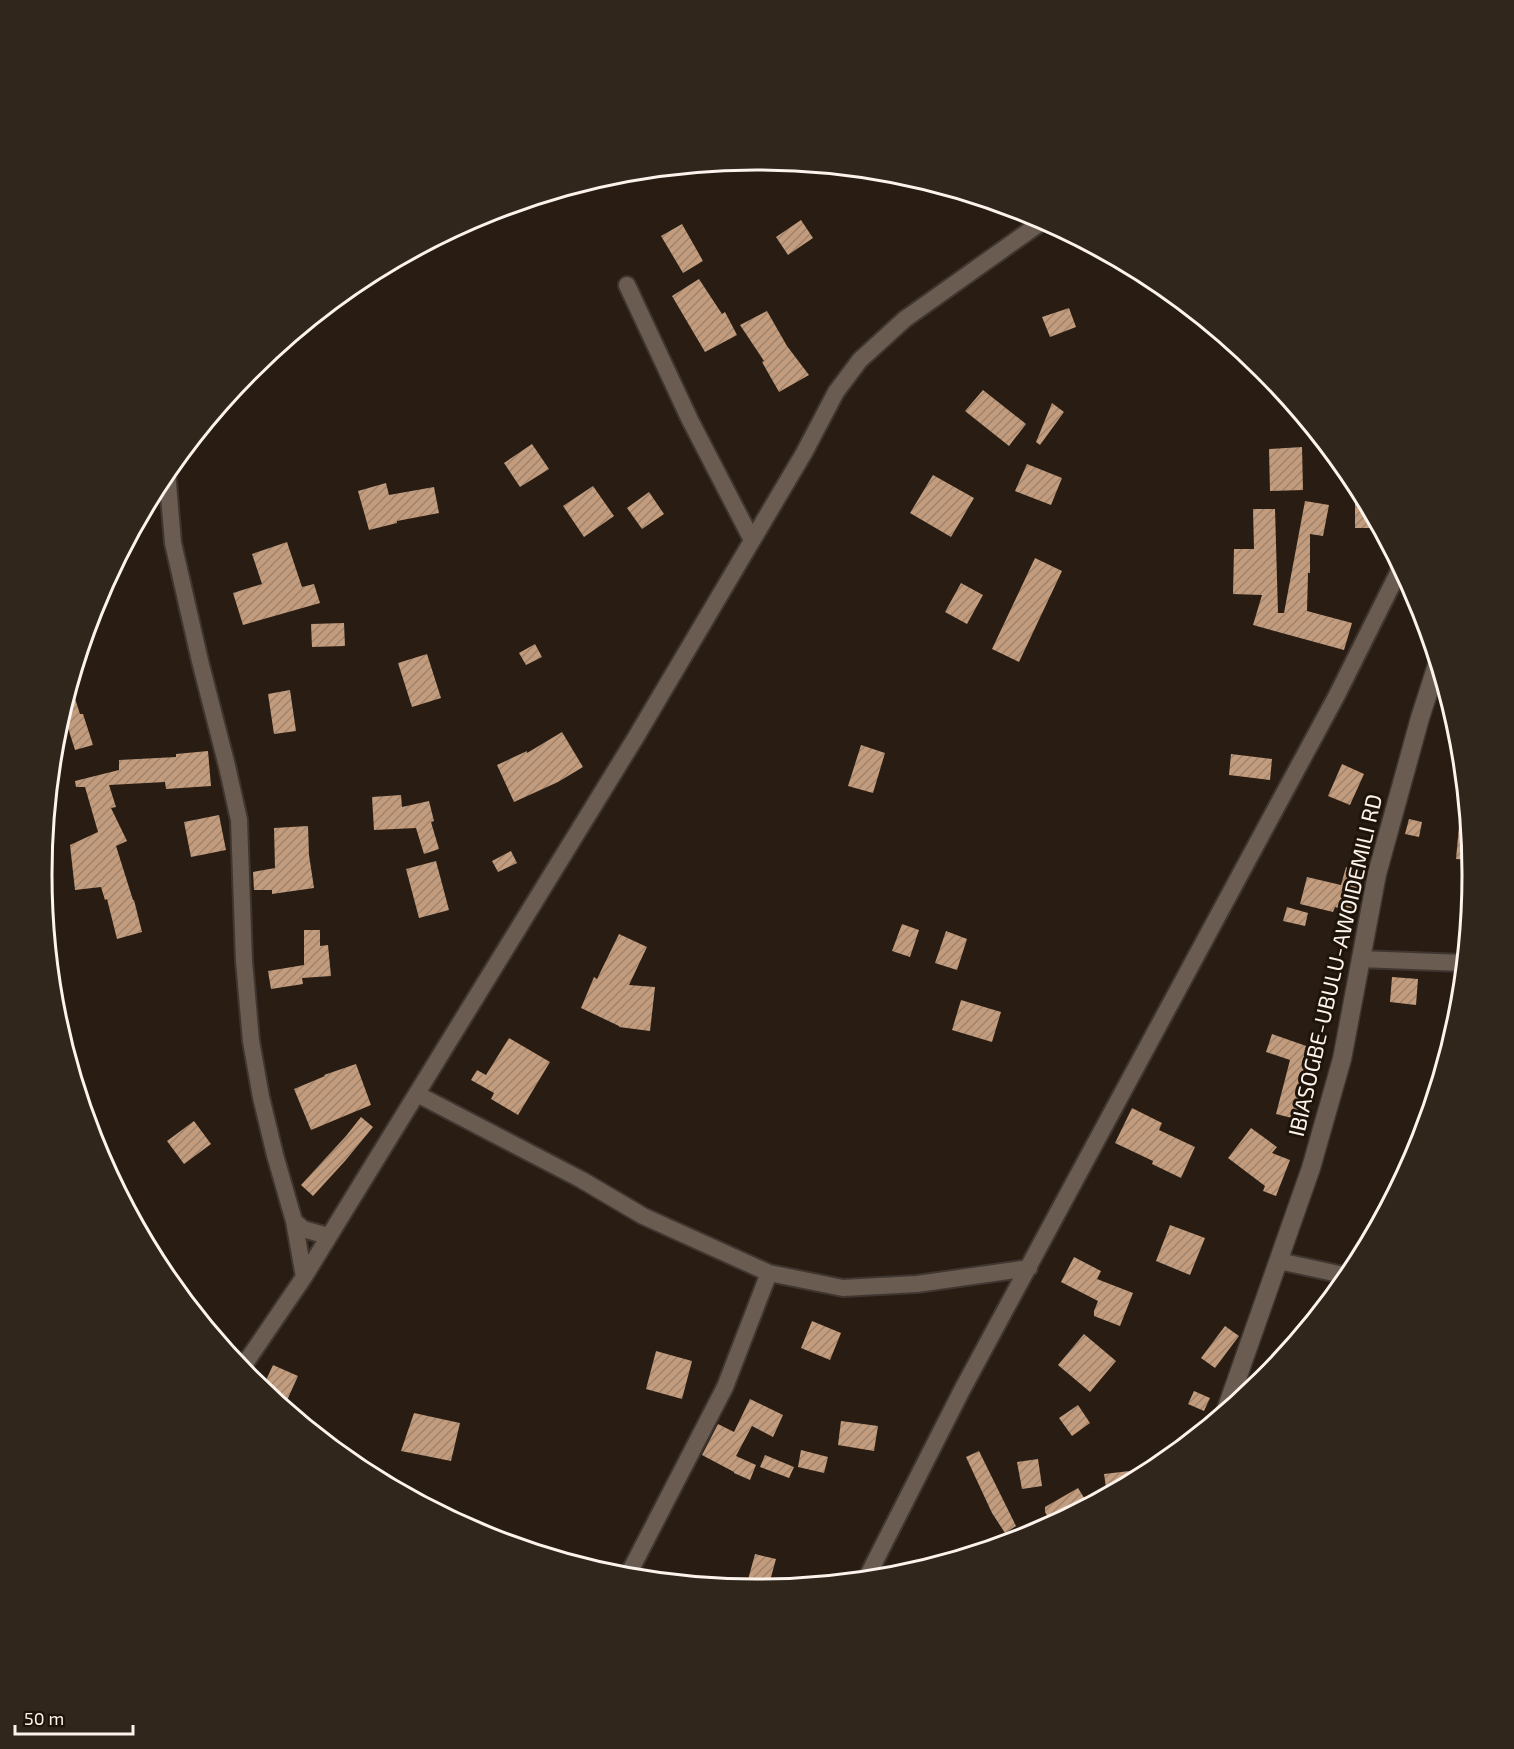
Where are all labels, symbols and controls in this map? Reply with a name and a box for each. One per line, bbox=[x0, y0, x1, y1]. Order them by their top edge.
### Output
street label: IBIASOGBE-UBULU-AWOIDEMILI RD bbox=[1282, 791, 1386, 1139]
scale bar bbox=[15, 1698, 134, 1736]
text: 50 m bbox=[24, 1707, 64, 1729]

